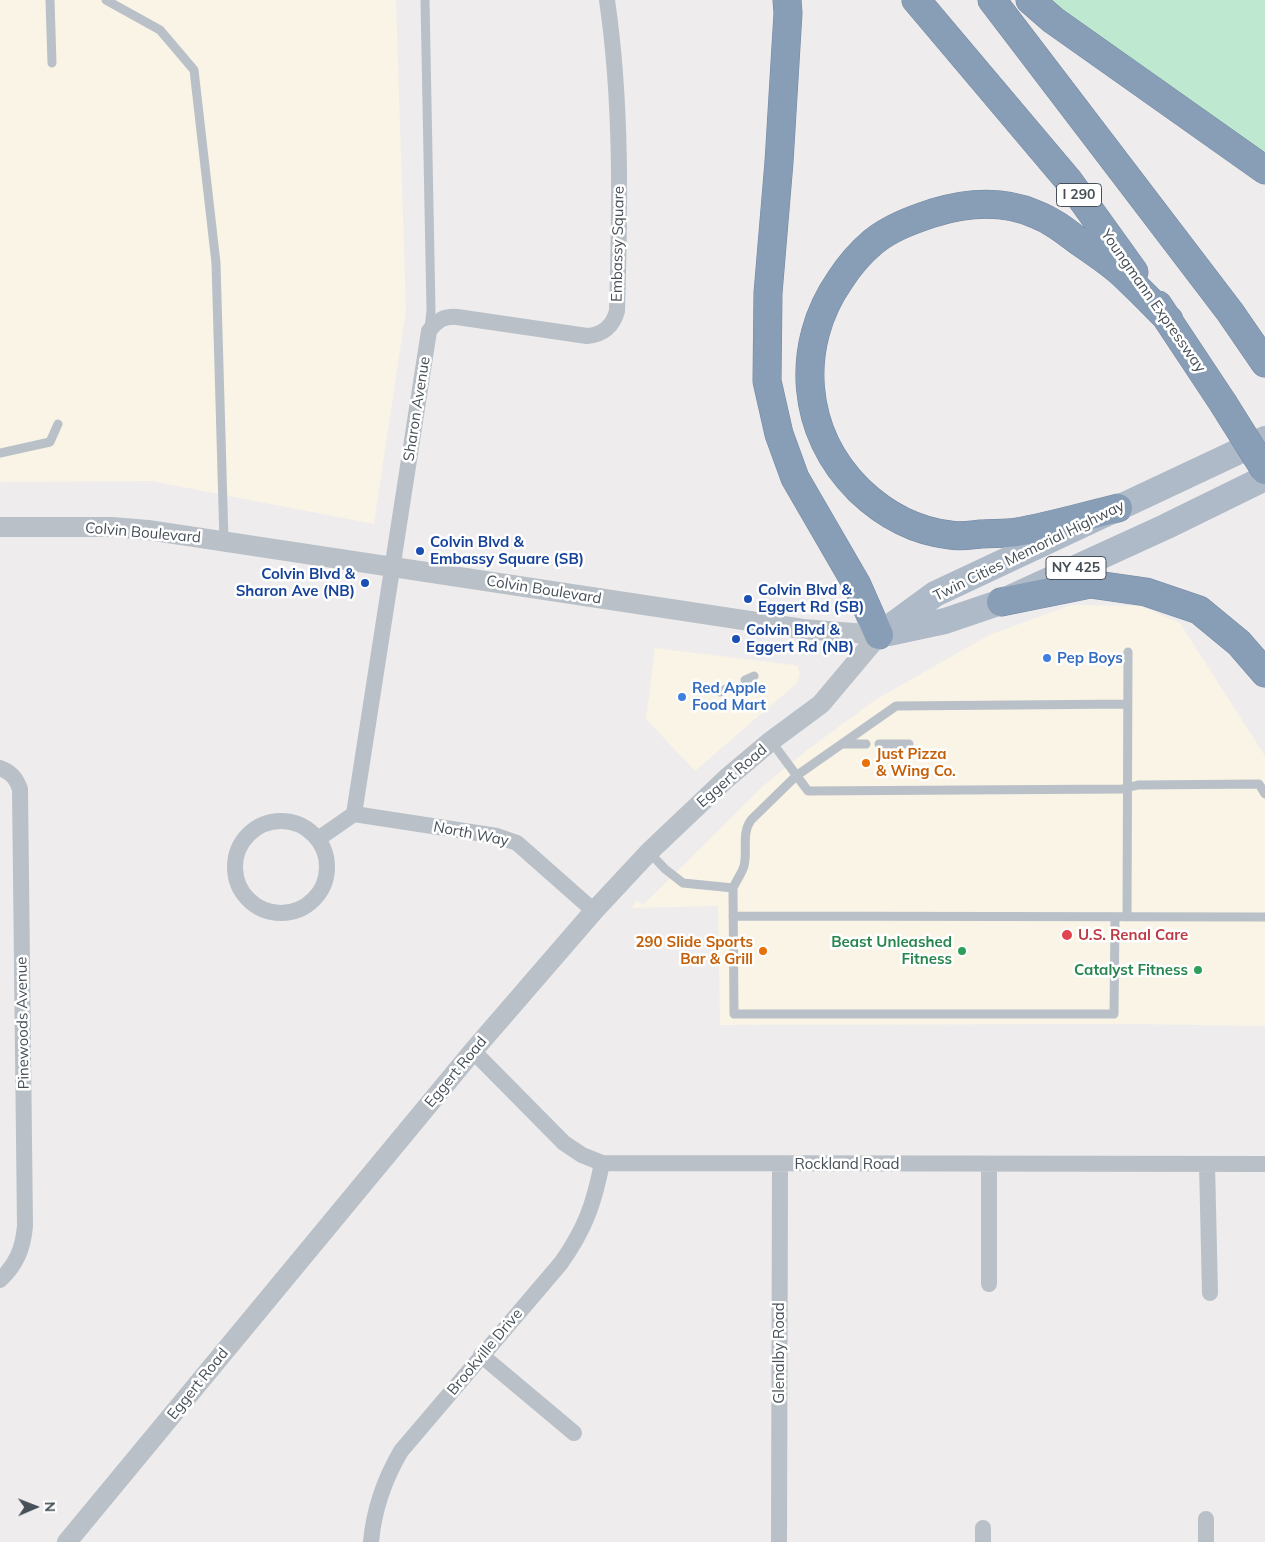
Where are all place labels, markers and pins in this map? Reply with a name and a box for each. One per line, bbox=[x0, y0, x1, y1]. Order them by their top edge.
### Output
place label: Colvin Blvd & Embassy Square (SB) bbox=[430, 533, 584, 568]
marker: Colvin Blvd & Embassy Square (SB) bbox=[414, 545, 426, 557]
place label: Colvin Blvd & Sharon Ave (NB) bbox=[236, 565, 355, 600]
marker: Colvin Blvd & Sharon Ave (NB) bbox=[359, 577, 371, 589]
place label: Colvin Blvd & Eggert Rd (SB) bbox=[758, 581, 864, 616]
marker: Colvin Blvd & Eggert Rd (SB) bbox=[742, 593, 754, 605]
place label: Colvin Blvd & Eggert Rd (NB) bbox=[746, 621, 854, 656]
marker: Colvin Blvd & Eggert Rd (NB) bbox=[730, 633, 742, 645]
place label: Pep Boys bbox=[1057, 649, 1123, 667]
marker: Pep Boys bbox=[1041, 652, 1053, 664]
place label: Red Apple Food Mart bbox=[692, 679, 766, 714]
marker: Red Apple Food Mart bbox=[676, 691, 688, 703]
place label: Just Pizza & Wing Co. bbox=[876, 745, 956, 780]
marker: Just Pizza & Wing Co. bbox=[860, 757, 872, 769]
place label: U.S. Renal Care bbox=[1078, 926, 1188, 944]
marker: U.S. Renal Care bbox=[1060, 928, 1074, 942]
place label: 290 Slide Sports Bar & Grill bbox=[635, 933, 753, 968]
place label: Beast Unleashed Fitness bbox=[831, 933, 952, 968]
marker: 290 Slide Sports Bar & Grill bbox=[757, 945, 769, 957]
marker: Beast Unleashed Fitness bbox=[956, 945, 968, 957]
place label: Catalyst Fitness bbox=[1074, 961, 1188, 979]
marker: Catalyst Fitness bbox=[1192, 964, 1204, 976]

